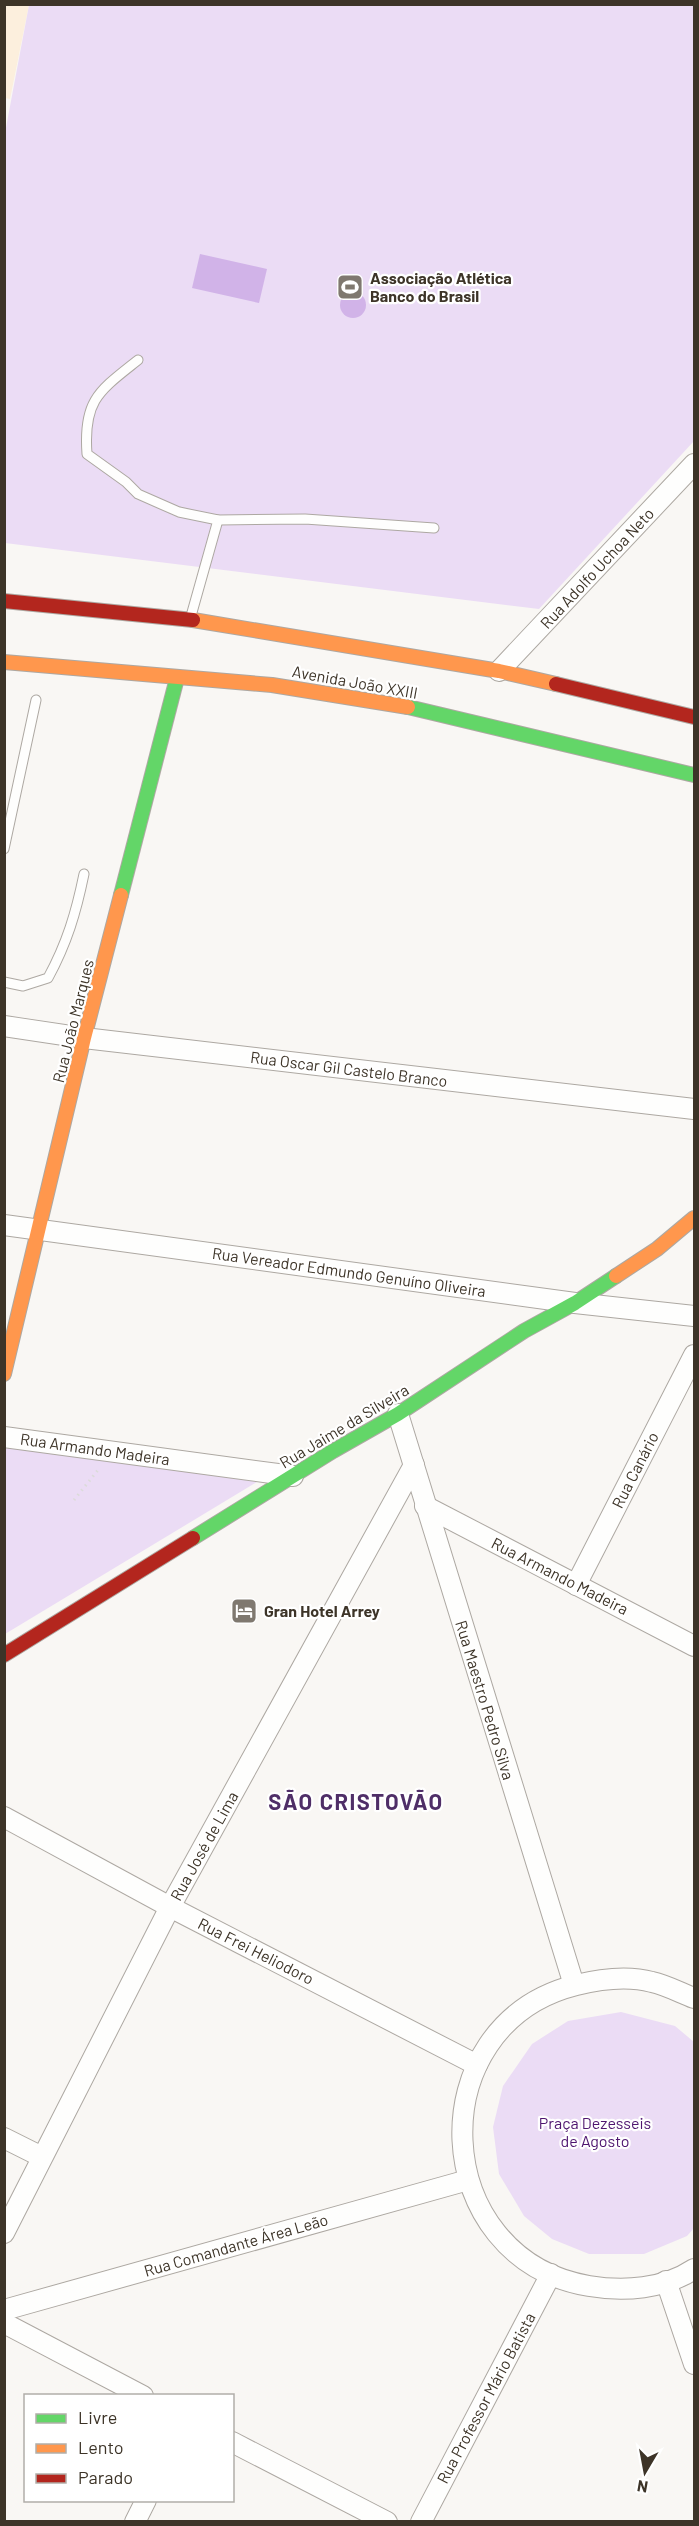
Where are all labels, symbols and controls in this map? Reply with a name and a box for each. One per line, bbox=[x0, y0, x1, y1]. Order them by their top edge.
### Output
place label: Associação Atlética Banco do Brasil bbox=[370, 268, 512, 305]
sports icon: Associação Atlética Banco do Brasil bbox=[335, 272, 365, 302]
street label: Rua Adolfo Uchoa Neto bbox=[536, 503, 657, 632]
street label: Avenida João XXIII bbox=[291, 661, 419, 702]
street label: Rua João Marques bbox=[48, 957, 97, 1085]
street label: Rua Oscar Gil Castelo Branco bbox=[249, 1047, 449, 1090]
street label: Rua Vereador Edmundo Genuíno Oliveira bbox=[211, 1243, 487, 1300]
street label: Rua Jaime da Silveira bbox=[276, 1380, 412, 1472]
street label: Rua Armando Madeira bbox=[19, 1429, 171, 1468]
street label: Rua Canário bbox=[607, 1429, 662, 1511]
street label: Rua Armando Madeira bbox=[489, 1533, 632, 1618]
hotel icon: Gran Hotel Arrey bbox=[229, 1596, 259, 1626]
place label: Gran Hotel Arrey bbox=[264, 1601, 380, 1620]
street label: Rua Maestro Pedro Silva bbox=[452, 1618, 519, 1782]
street label: Rua José de Lima bbox=[166, 1788, 241, 1904]
district label: SÃO CRISTOVÃO bbox=[268, 1788, 444, 1814]
street label: Rua Frei Heliodoro bbox=[195, 1913, 317, 1988]
park label: Praça Dezesseis de Agosto bbox=[539, 2113, 651, 2150]
street label: Rua Comandante Área Leão bbox=[142, 2209, 330, 2280]
street label: Rua Professor Mário Batista bbox=[432, 2309, 539, 2486]
legend bbox=[24, 2394, 234, 2502]
text: Livre bbox=[78, 2406, 117, 2428]
text: Lento bbox=[78, 2436, 124, 2458]
north arrow bbox=[615, 2442, 675, 2502]
text: Parado bbox=[78, 2466, 133, 2488]
text: N bbox=[635, 2477, 649, 2498]

